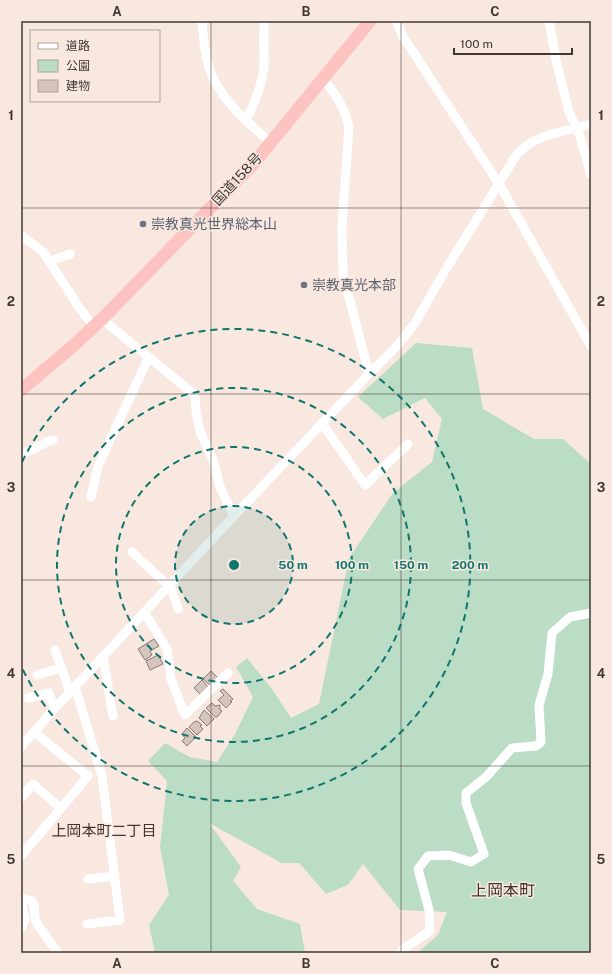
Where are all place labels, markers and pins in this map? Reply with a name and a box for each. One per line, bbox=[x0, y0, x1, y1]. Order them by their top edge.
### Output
place label: 崇教真光世界総本山 bbox=[151, 216, 277, 232]
marker: 崇教真光世界総本山 bbox=[138, 219, 148, 229]
place label: 崇教真光本部 bbox=[312, 277, 396, 293]
marker: 崇教真光本部 bbox=[299, 280, 309, 290]
centre of rings bbox=[227, 558, 241, 572]

